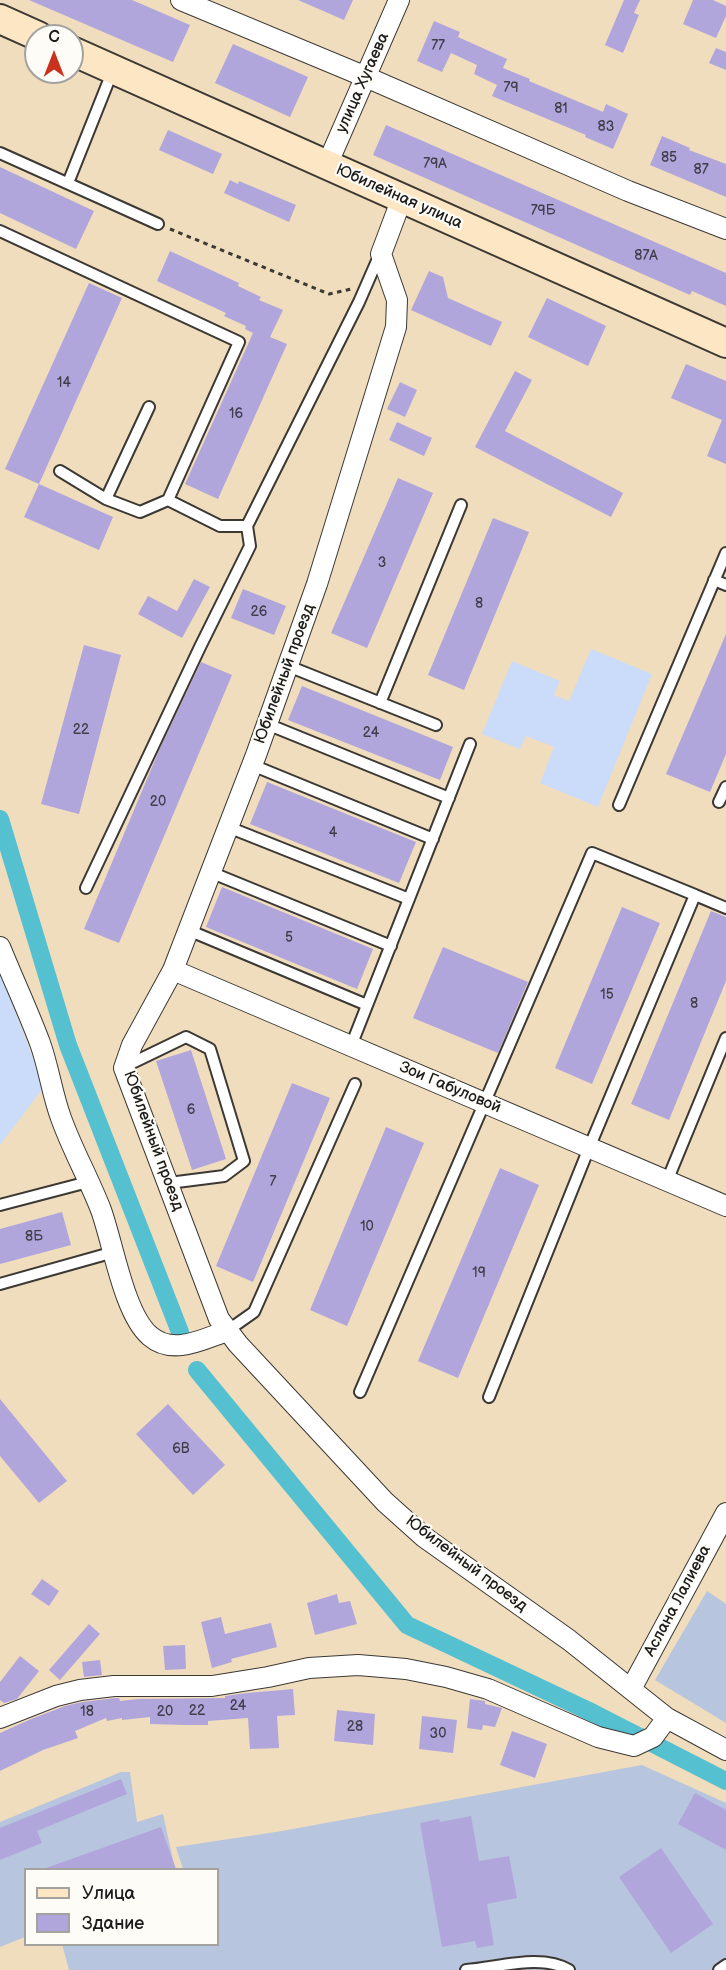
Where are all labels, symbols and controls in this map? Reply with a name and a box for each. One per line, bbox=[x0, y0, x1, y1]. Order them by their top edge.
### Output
north arrow bbox=[24, 24, 84, 84]
text: С bbox=[48, 28, 60, 47]
street label: улица Хугаева bbox=[332, 30, 394, 136]
house number: 77 bbox=[431, 38, 445, 54]
house number: 79 bbox=[504, 80, 518, 96]
house number: 81 bbox=[554, 101, 568, 117]
house number: 83 bbox=[598, 119, 614, 135]
house number: 85 bbox=[661, 150, 677, 166]
house number: 79А bbox=[423, 156, 447, 172]
street label: Юбилейная улица bbox=[333, 160, 465, 234]
house number: 87 bbox=[693, 162, 709, 178]
house number: 79Б bbox=[531, 203, 555, 219]
house number: 87А bbox=[634, 248, 658, 264]
house number: 14 bbox=[57, 375, 71, 391]
house number: 16 bbox=[229, 406, 243, 422]
house number: 3 bbox=[378, 555, 386, 571]
house number: 8 bbox=[475, 596, 483, 612]
street label: Юбилейный проезд bbox=[251, 601, 319, 747]
house number: 26 bbox=[251, 604, 267, 620]
house number: 22 bbox=[73, 722, 89, 738]
house number: 24 bbox=[363, 725, 379, 741]
house number: 20 bbox=[150, 794, 166, 810]
house number: 4 bbox=[329, 825, 337, 841]
house number: 5 bbox=[285, 930, 293, 946]
house number: 15 bbox=[600, 987, 614, 1003]
house number: 8 bbox=[690, 996, 698, 1012]
street label: Зои Габуловой bbox=[396, 1058, 504, 1118]
street label: Юбилейный проезд bbox=[119, 1068, 187, 1214]
house number: 6 bbox=[187, 1102, 195, 1118]
house number: 7 bbox=[270, 1174, 276, 1190]
house number: 10 bbox=[360, 1219, 374, 1235]
house number: 8Б bbox=[25, 1229, 43, 1245]
house number: 19 bbox=[472, 1265, 486, 1281]
house number: 6В bbox=[172, 1441, 190, 1457]
street label: Юбилейный проезд bbox=[401, 1512, 531, 1616]
street label: Аслана Лалиева bbox=[641, 1542, 715, 1660]
house number: 24 bbox=[230, 1698, 246, 1714]
house number: 22 bbox=[189, 1703, 205, 1719]
house number: 18 bbox=[80, 1704, 94, 1720]
house number: 20 bbox=[157, 1704, 173, 1720]
house number: 28 bbox=[347, 1719, 363, 1735]
house number: 30 bbox=[430, 1726, 446, 1742]
legend bbox=[24, 1868, 219, 1946]
text: Улица bbox=[82, 1883, 135, 1904]
text: Здание bbox=[82, 1913, 144, 1934]

